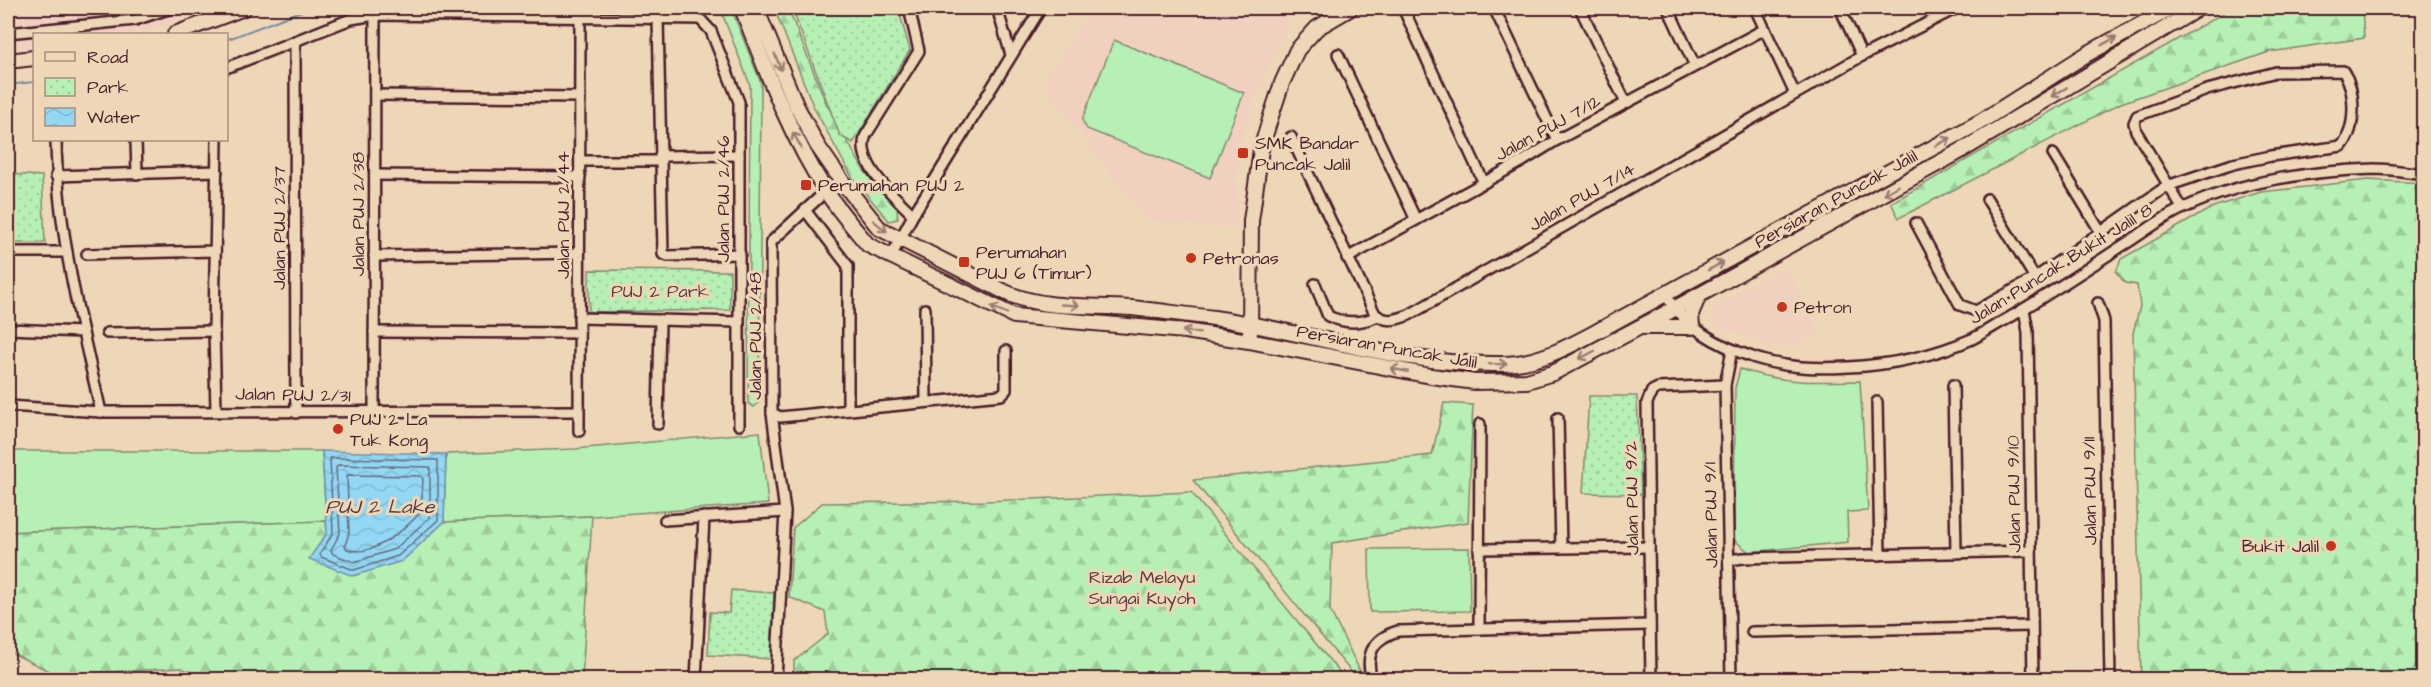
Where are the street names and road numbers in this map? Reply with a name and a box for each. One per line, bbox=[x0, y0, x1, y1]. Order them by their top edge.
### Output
street label: Jalan PUJ 7/12 bbox=[1491, 88, 1606, 167]
street label: Jalan PUJ 2/46 bbox=[711, 135, 736, 263]
street label: Persiaran Puncak Jalil bbox=[1750, 144, 1922, 254]
street label: Jalan PUJ 2/38 bbox=[346, 151, 371, 276]
street label: Jalan PUJ 2/44 bbox=[551, 151, 576, 279]
street label: Jalan PUJ 7/14 bbox=[1524, 156, 1640, 238]
street label: Jalan PUJ 2/37 bbox=[267, 166, 292, 290]
street label: Jalan Puncak Bukit Jalil 8 bbox=[1965, 197, 2158, 331]
street label: Jalan PUJ 2/48 bbox=[743, 272, 768, 400]
street label: Persiaran Puncak Jalil bbox=[1295, 319, 1479, 375]
street label: Jalan PUJ 2/31 bbox=[235, 381, 351, 409]
street label: Jalan PUJ 9/10 bbox=[2000, 435, 2028, 553]
street label: Jalan PUJ 9/11 bbox=[2077, 437, 2103, 545]
street label: Jalan PUJ 9/2 bbox=[1618, 440, 1645, 555]
street label: Jalan PUJ 9/1 bbox=[1698, 462, 1724, 568]

